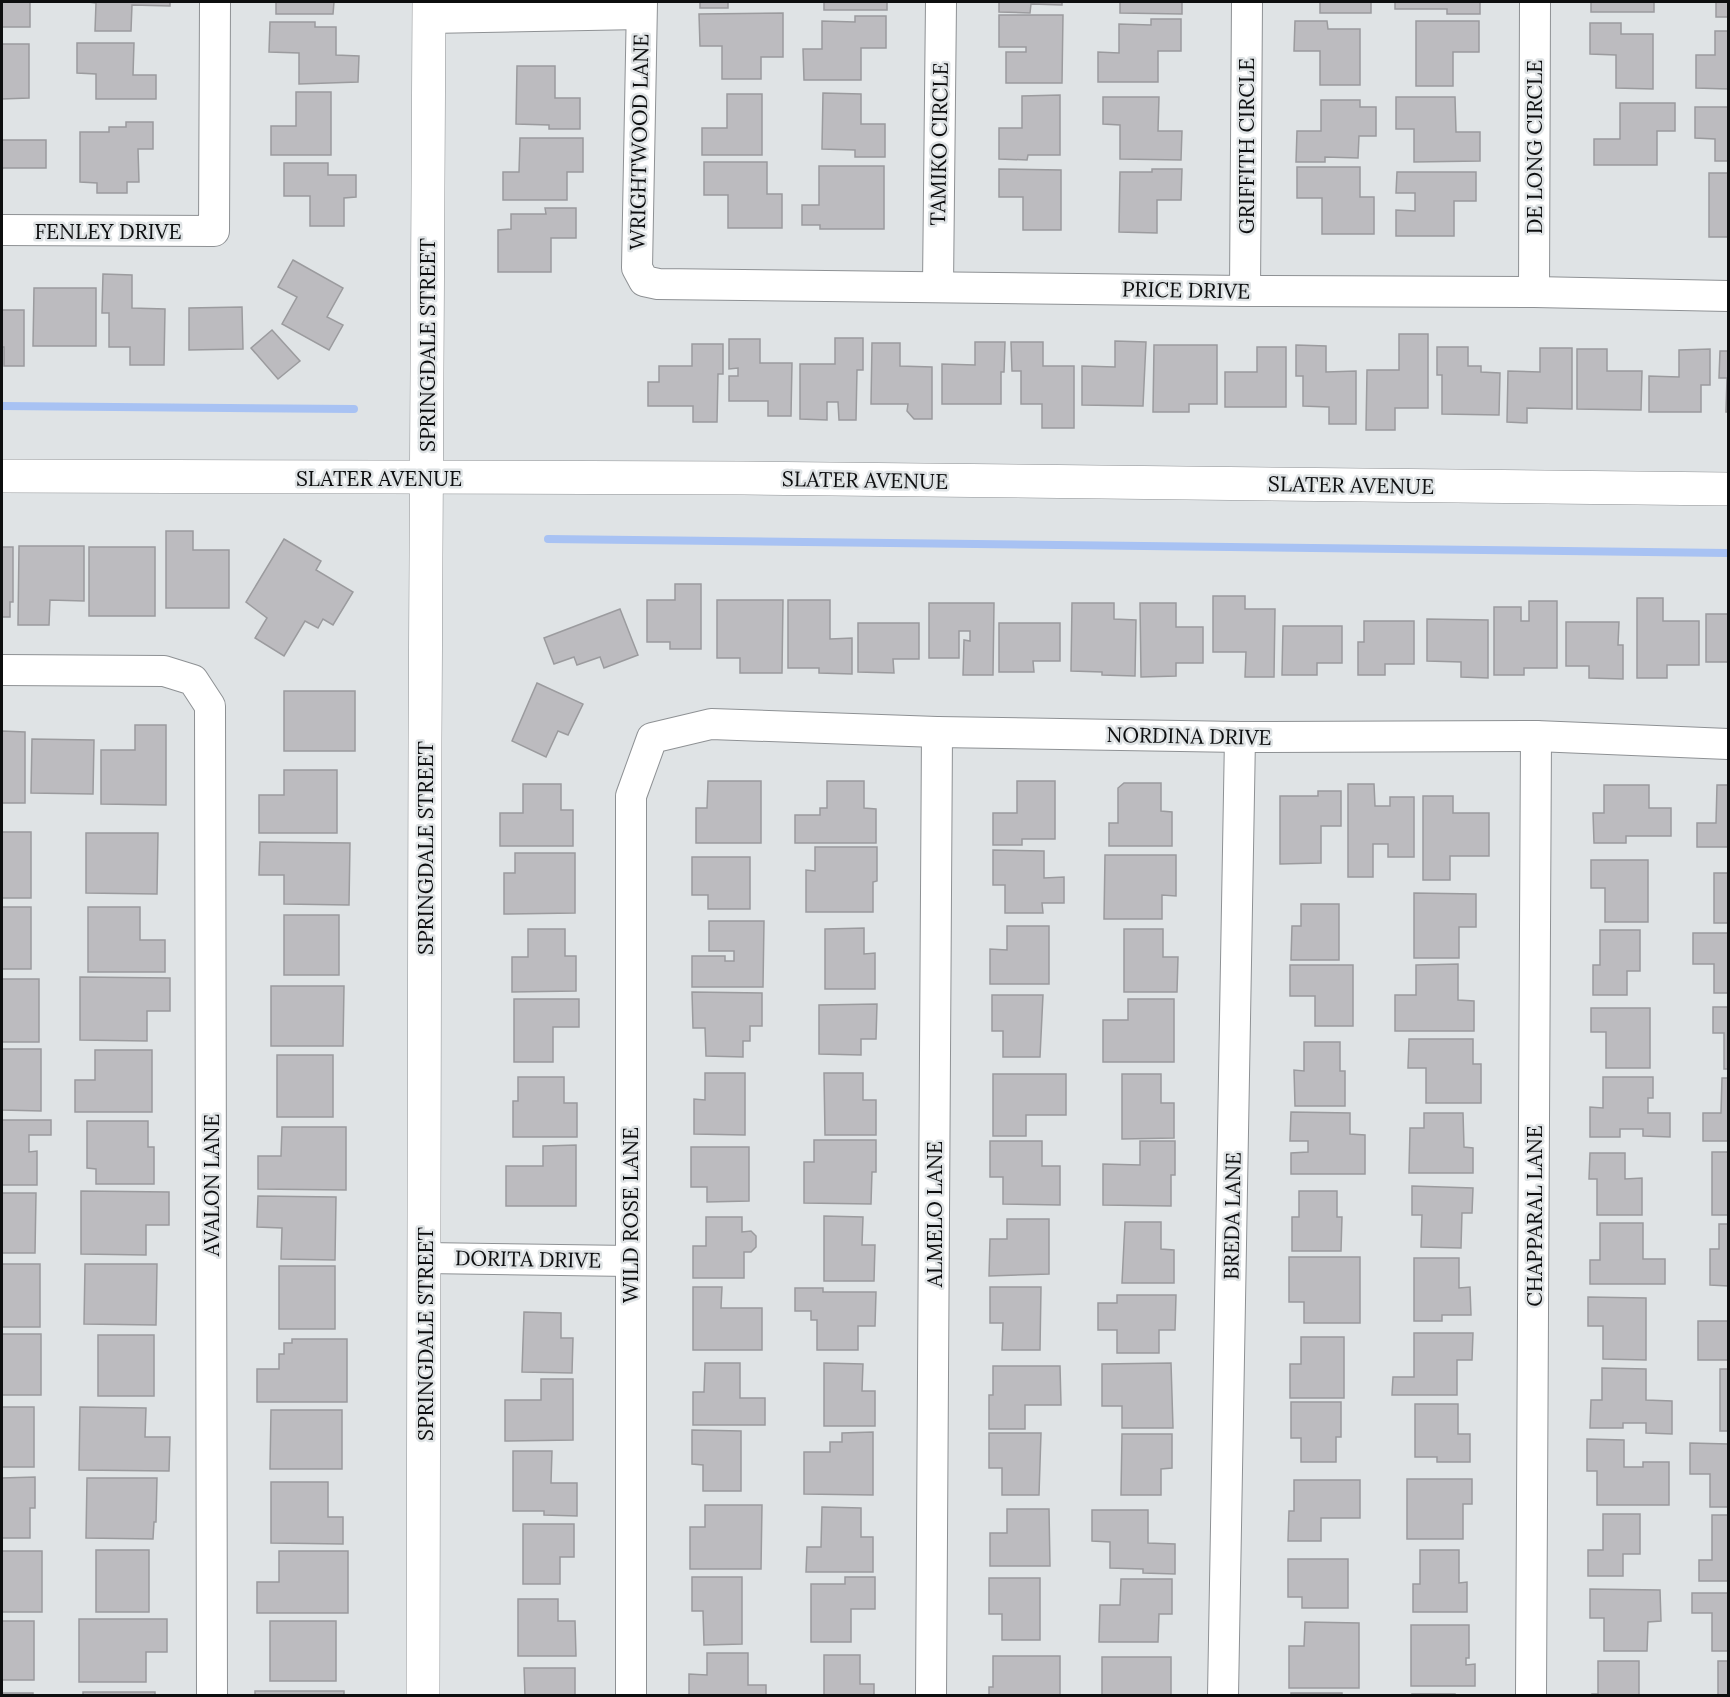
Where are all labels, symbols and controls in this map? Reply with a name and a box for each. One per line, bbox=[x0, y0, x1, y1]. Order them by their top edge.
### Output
street label: WRIGHTWOOD LANE bbox=[624, 34, 654, 250]
street label: GRIFFITH CIRCLE bbox=[1233, 58, 1260, 234]
street label: DE LONG CIRCLE bbox=[1521, 60, 1548, 234]
street label: TAMIKO CIRCLE bbox=[924, 62, 954, 226]
street label: FENLEY DRIVE bbox=[34, 218, 182, 245]
street label: SPRINGDALE STREET bbox=[414, 238, 441, 452]
street label: PRICE DRIVE bbox=[1122, 275, 1250, 305]
street label: SLATER AVENUE bbox=[296, 465, 462, 492]
street label: SLATER AVENUE bbox=[782, 465, 948, 495]
street label: SLATER AVENUE bbox=[1268, 470, 1434, 500]
street label: NORDINA DRIVE bbox=[1106, 721, 1272, 751]
street label: SPRINGDALE STREET bbox=[412, 741, 439, 955]
street label: AVALON LANE bbox=[198, 1114, 225, 1257]
street label: CHAPPARAL LANE bbox=[1521, 1125, 1548, 1307]
street label: WILD ROSE LANE bbox=[617, 1127, 644, 1303]
street label: ALMELO LANE bbox=[921, 1141, 948, 1288]
street label: BREDA LANE bbox=[1217, 1152, 1247, 1280]
street label: SPRINGDALE STREET bbox=[412, 1227, 439, 1441]
street label: DORITA DRIVE bbox=[455, 1244, 601, 1274]

